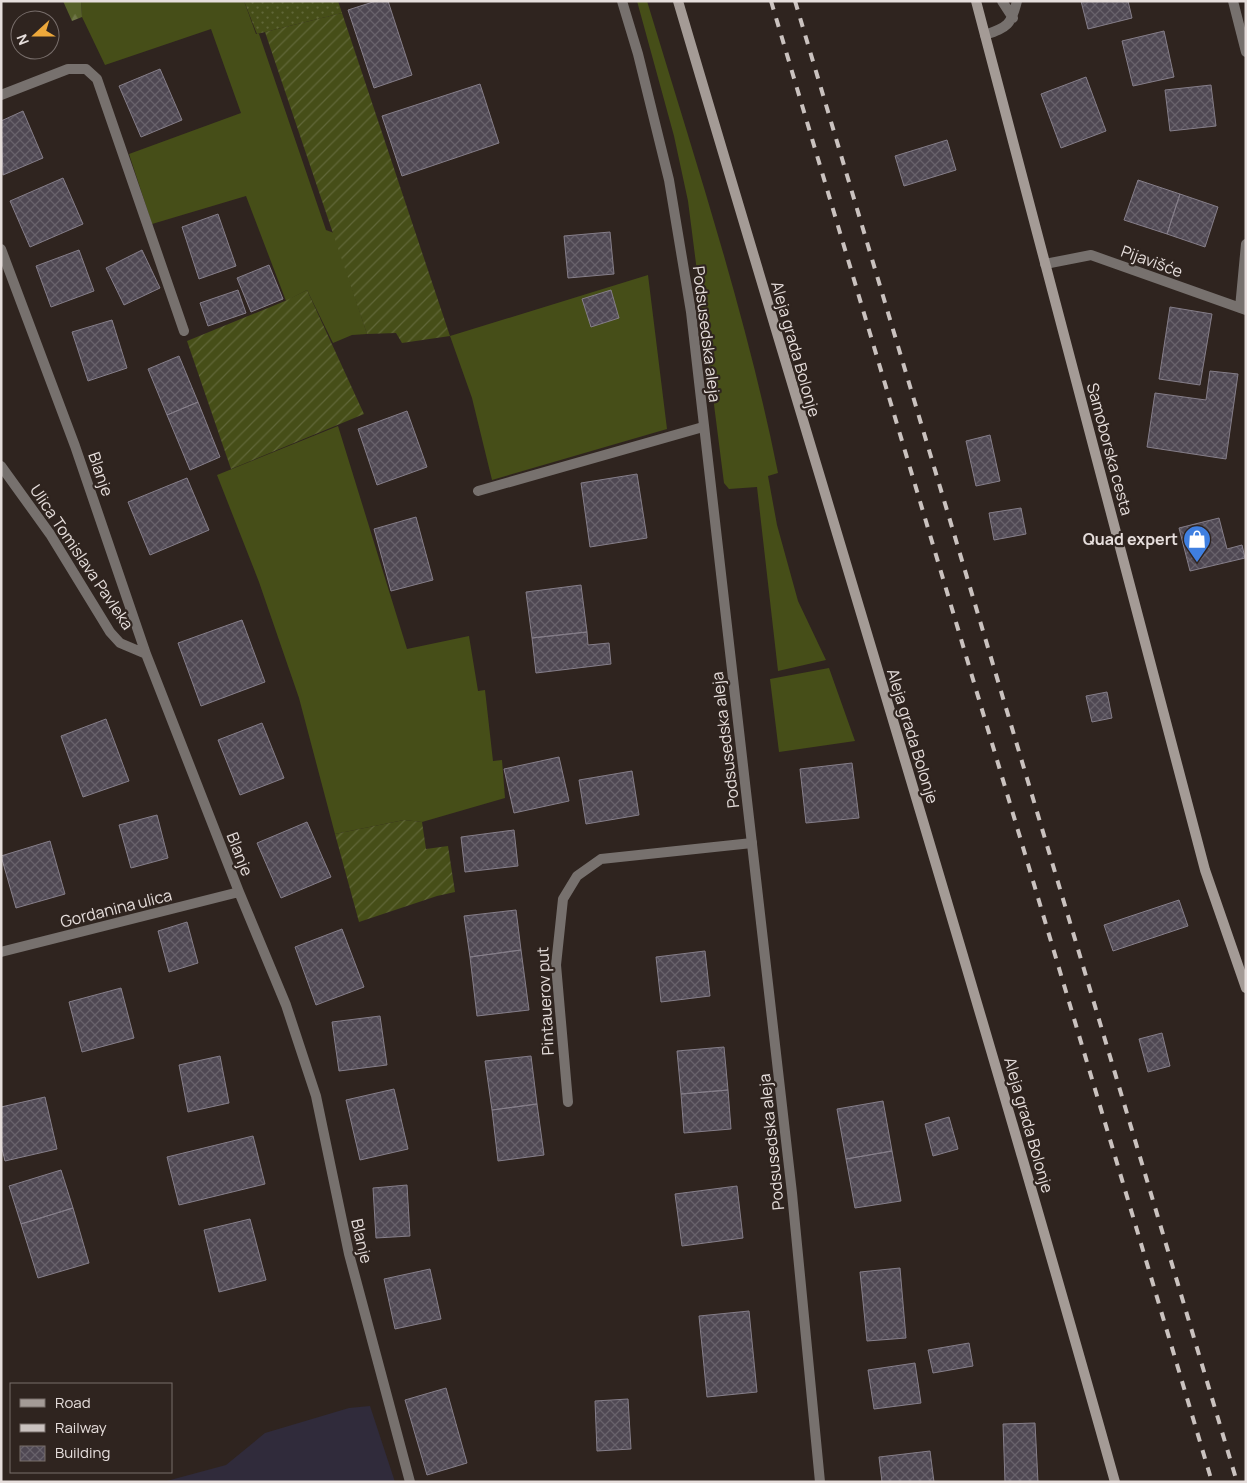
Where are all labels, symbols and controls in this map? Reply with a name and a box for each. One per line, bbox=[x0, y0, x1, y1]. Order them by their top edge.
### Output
north arrow bbox=[10, 10, 60, 60]
text: N bbox=[12, 32, 33, 48]
street label: Pijavišće bbox=[1118, 240, 1186, 282]
street label: Podsusedska aleja bbox=[688, 265, 726, 403]
street label: Aleja grada Bolonje bbox=[766, 279, 826, 419]
street label: Samoborska cesta bbox=[1082, 380, 1138, 518]
street label: Blanje bbox=[83, 449, 119, 499]
street label: Ulica Tomislava Pavleka bbox=[25, 480, 139, 634]
shop icon: Quad expert bbox=[1182, 524, 1212, 563]
place label: Quad expert bbox=[1083, 528, 1178, 550]
street label: Aleja grada Bolonje bbox=[882, 666, 944, 806]
street label: Podsusedska aleja bbox=[706, 671, 744, 809]
street label: Blanje bbox=[222, 829, 258, 879]
street label: Gordanina ulica bbox=[58, 884, 174, 932]
street label: Pintauerov put bbox=[531, 946, 559, 1056]
street label: Aleja grada Bolonje bbox=[999, 1055, 1059, 1195]
street label: Podsusedska aleja bbox=[753, 1073, 789, 1211]
street label: Blanje bbox=[346, 1216, 378, 1266]
legend bbox=[10, 1383, 172, 1473]
text: Road bbox=[55, 1392, 91, 1413]
text: Railway bbox=[55, 1417, 107, 1438]
text: Building bbox=[55, 1442, 110, 1463]

